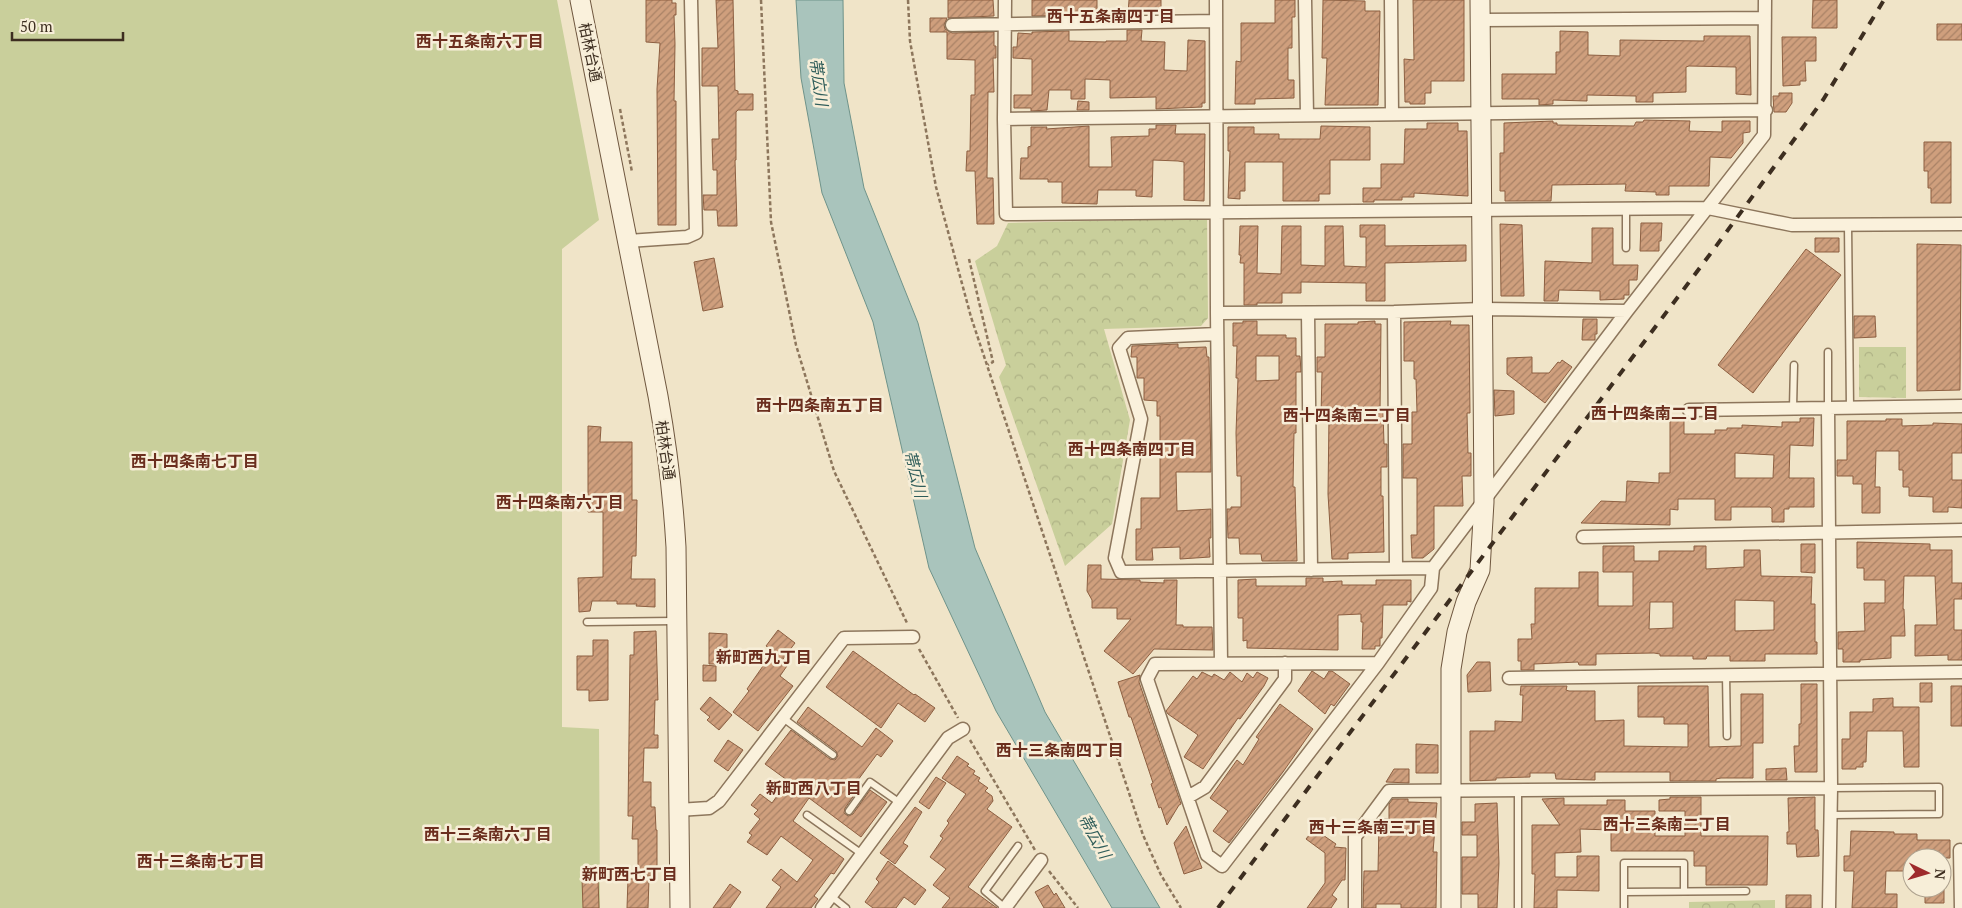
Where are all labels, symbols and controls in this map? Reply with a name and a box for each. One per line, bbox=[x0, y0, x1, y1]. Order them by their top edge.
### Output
district label: 西十五条南四丁目 bbox=[1047, 5, 1175, 27]
scale bar bbox=[12, 10, 124, 42]
text: 50 m bbox=[20, 16, 53, 36]
street label: 柏林台通 bbox=[575, 21, 607, 83]
district label: 西十五条南六丁目 bbox=[416, 30, 544, 52]
water label: 帯広川 bbox=[805, 57, 834, 109]
district label: 西十四条南五丁目 bbox=[756, 394, 884, 416]
district label: 西十四条南二丁目 bbox=[1591, 402, 1719, 424]
district label: 西十四条南三丁目 bbox=[1283, 404, 1411, 426]
street label: 柏林台通 bbox=[652, 419, 680, 481]
district label: 西十四条南四丁目 bbox=[1068, 438, 1196, 460]
water label: 帯広川 bbox=[900, 448, 933, 502]
district label: 西十四条南七丁目 bbox=[131, 450, 259, 472]
district label: 西十四条南六丁目 bbox=[496, 491, 624, 513]
district label: 新町西九丁目 bbox=[716, 646, 812, 668]
district label: 西十三条南四丁目 bbox=[996, 739, 1124, 761]
district label: 新町西八丁目 bbox=[766, 777, 862, 799]
water label: 帯広川 bbox=[1074, 810, 1117, 864]
district label: 西十三条南二丁目 bbox=[1603, 813, 1731, 835]
district label: 西十三条南三丁目 bbox=[1309, 816, 1437, 838]
district label: 西十三条南六丁目 bbox=[424, 823, 552, 845]
north arrow bbox=[1902, 848, 1952, 898]
district label: 西十三条南七丁目 bbox=[137, 850, 265, 872]
district label: 新町西七丁目 bbox=[582, 863, 678, 885]
text: N bbox=[1930, 868, 1950, 881]

